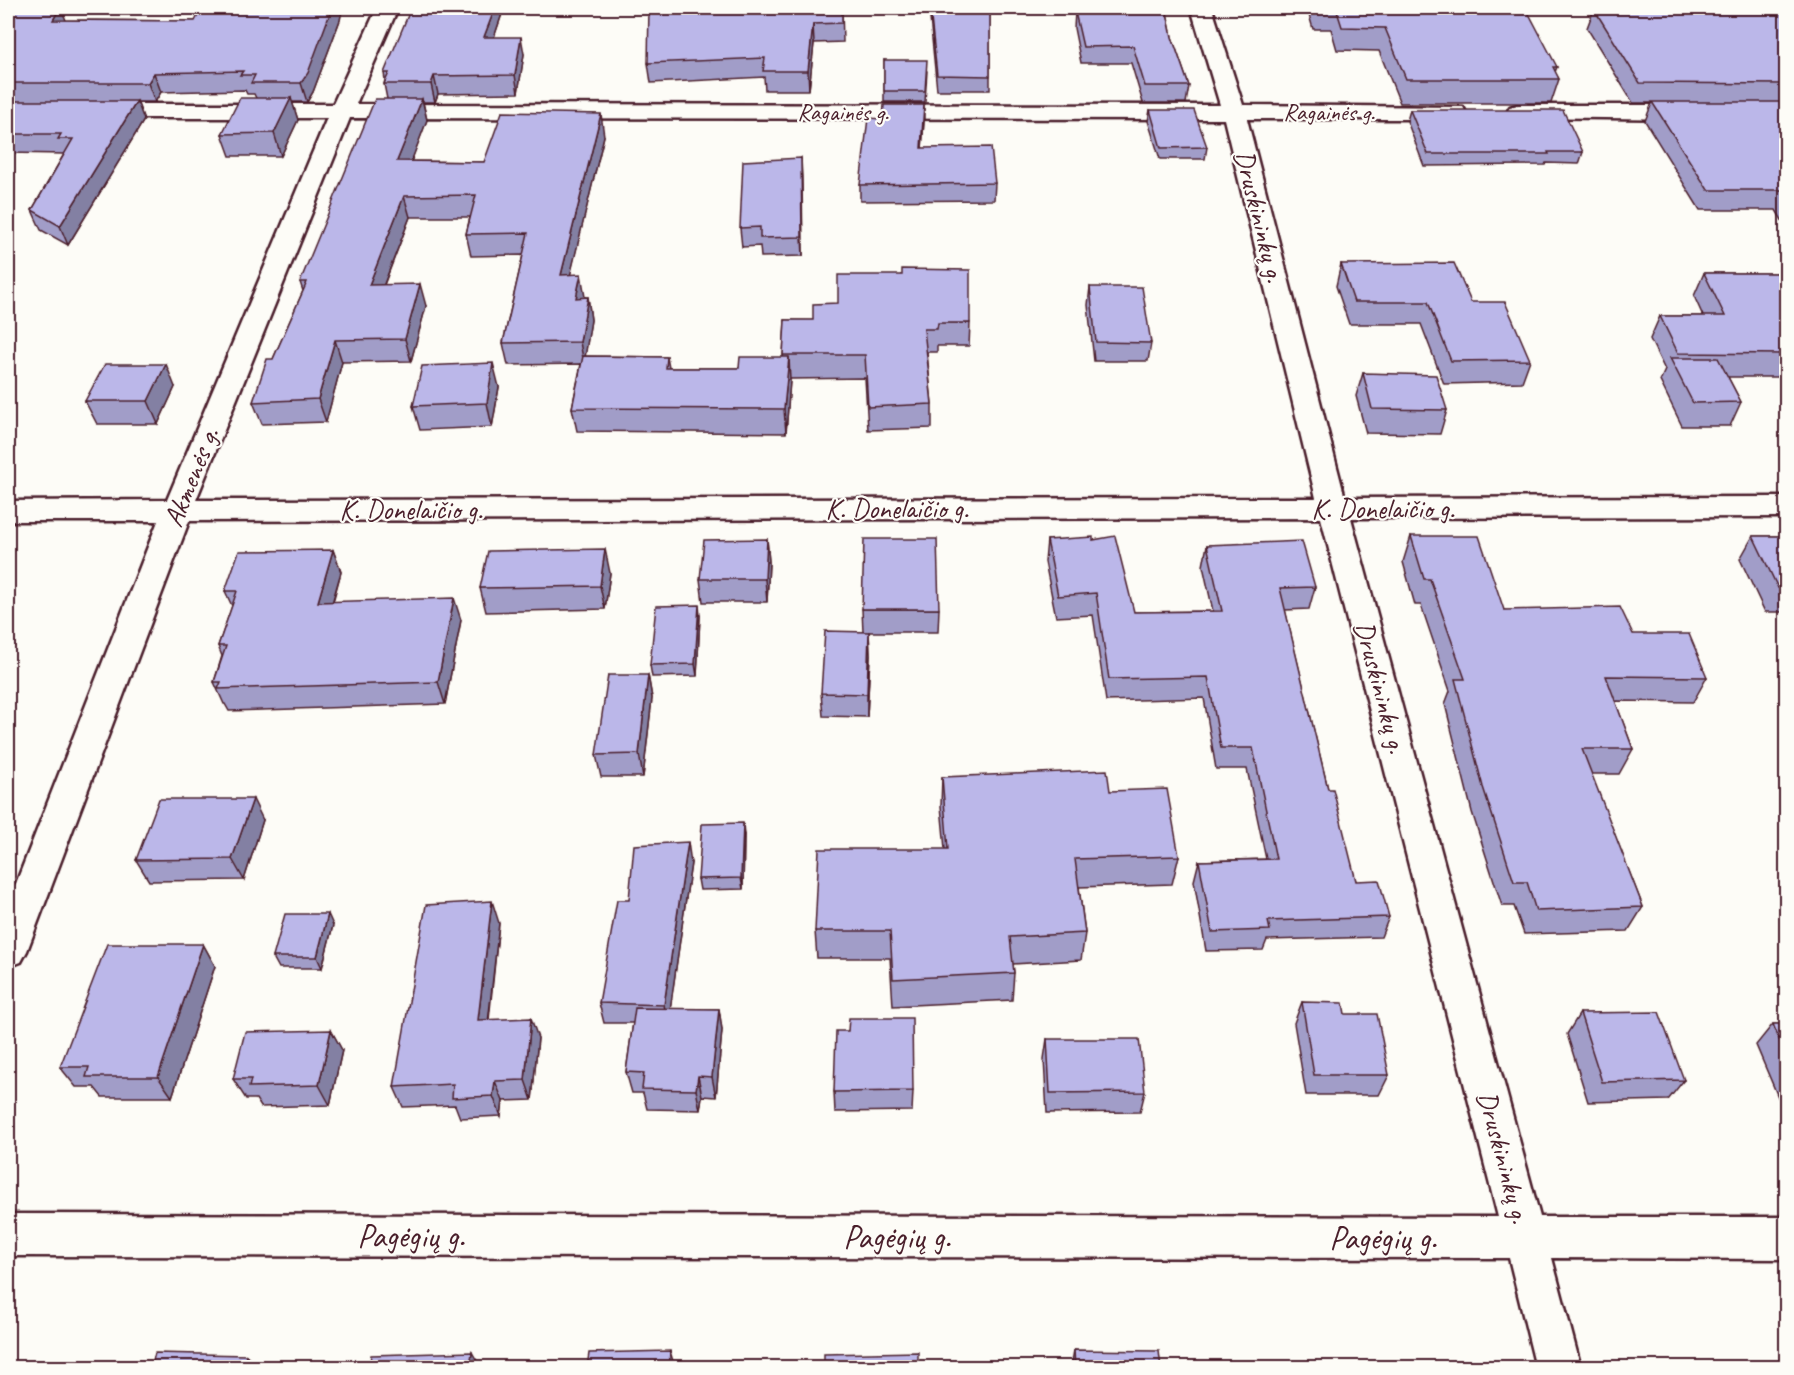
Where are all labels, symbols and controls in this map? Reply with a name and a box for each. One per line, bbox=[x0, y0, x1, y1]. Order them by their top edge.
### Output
street label: Ragainės g. bbox=[797, 97, 889, 127]
street label: Ragainės g. bbox=[1283, 97, 1375, 127]
street label: Druskininkų g. bbox=[1227, 146, 1293, 286]
street label: Akmenės g. bbox=[155, 422, 227, 532]
street label: K. Donelaičio g. bbox=[825, 491, 969, 526]
street label: K. Donelaičio g. bbox=[1311, 491, 1455, 526]
street label: K. Donelaičio g. bbox=[339, 492, 483, 527]
street label: Druskininkų g. bbox=[1347, 617, 1416, 757]
street label: Druskininkų g. bbox=[1470, 1087, 1539, 1227]
street label: Pagėgių g. bbox=[357, 1215, 465, 1257]
street label: Pagėgių g. bbox=[843, 1216, 951, 1258]
street label: Pagėgių g. bbox=[1329, 1217, 1437, 1259]

